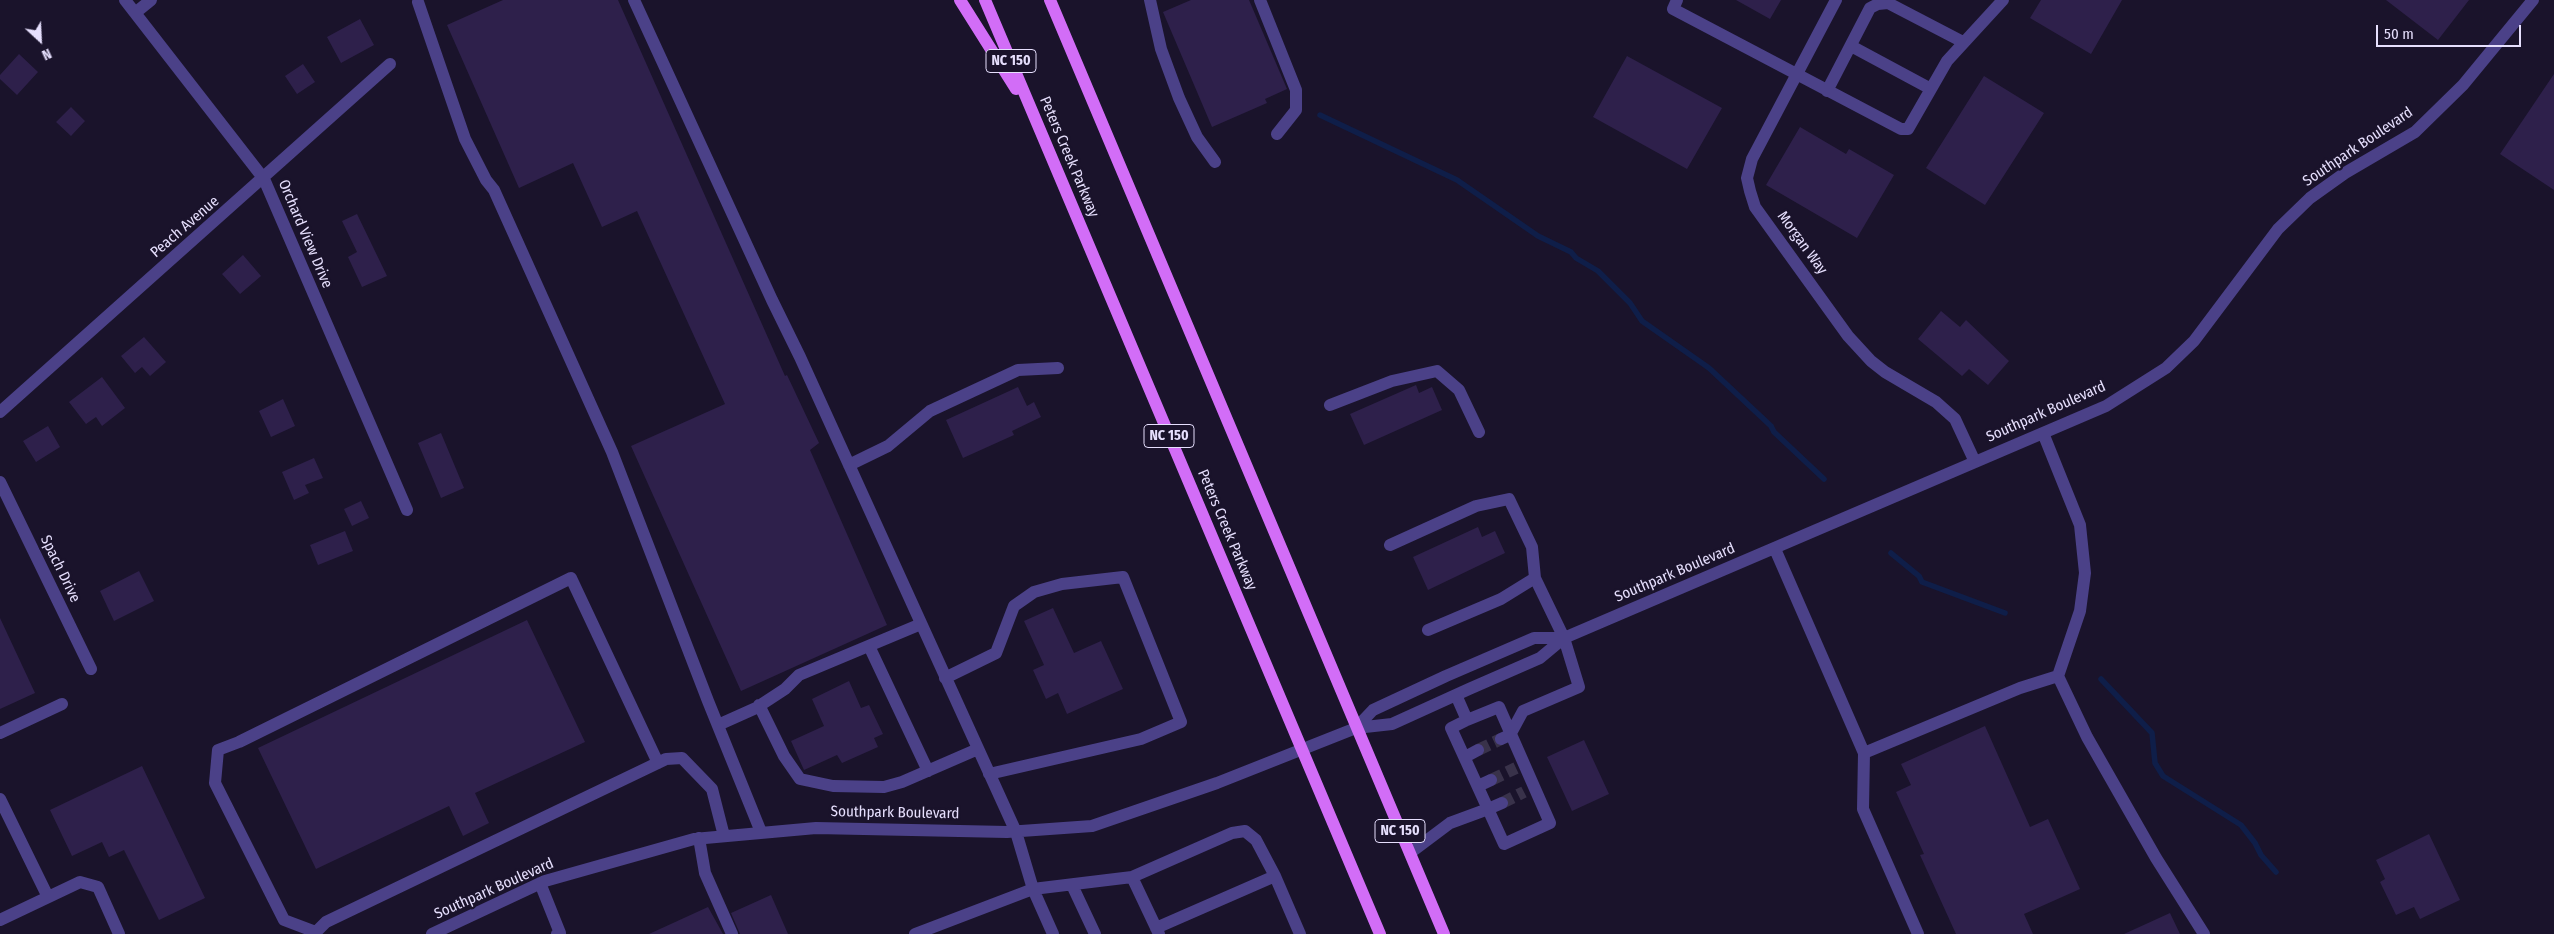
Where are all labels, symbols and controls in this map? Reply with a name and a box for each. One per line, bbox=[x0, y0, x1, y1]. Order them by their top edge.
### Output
north arrow bbox=[15, 15, 65, 65]
scale bar bbox=[2379, 15, 2524, 47]
text: 50 m bbox=[2384, 25, 2414, 43]
text: N bbox=[39, 45, 54, 64]
road number: NC 150 bbox=[986, 49, 1036, 72]
street label: Peters Creek Parkway bbox=[1035, 94, 1103, 220]
street label: Southpark Boulevard bbox=[2300, 104, 2416, 190]
street label: Orchard View Drive bbox=[274, 177, 336, 291]
street label: Peach Avenue bbox=[147, 192, 223, 262]
street label: Morgan Way bbox=[1773, 208, 1831, 278]
street label: Southpark Boulevard bbox=[1984, 378, 2108, 446]
road number: NC 150 bbox=[1144, 424, 1194, 448]
street label: Peters Creek Parkway bbox=[1193, 467, 1261, 593]
street label: Spach Drive bbox=[36, 533, 84, 605]
street label: Southpark Boulevard bbox=[1612, 540, 1738, 606]
street label: Southpark Boulevard bbox=[830, 803, 960, 823]
road number: NC 150 bbox=[1375, 819, 1425, 842]
street label: Southpark Boulevard bbox=[432, 855, 556, 923]

